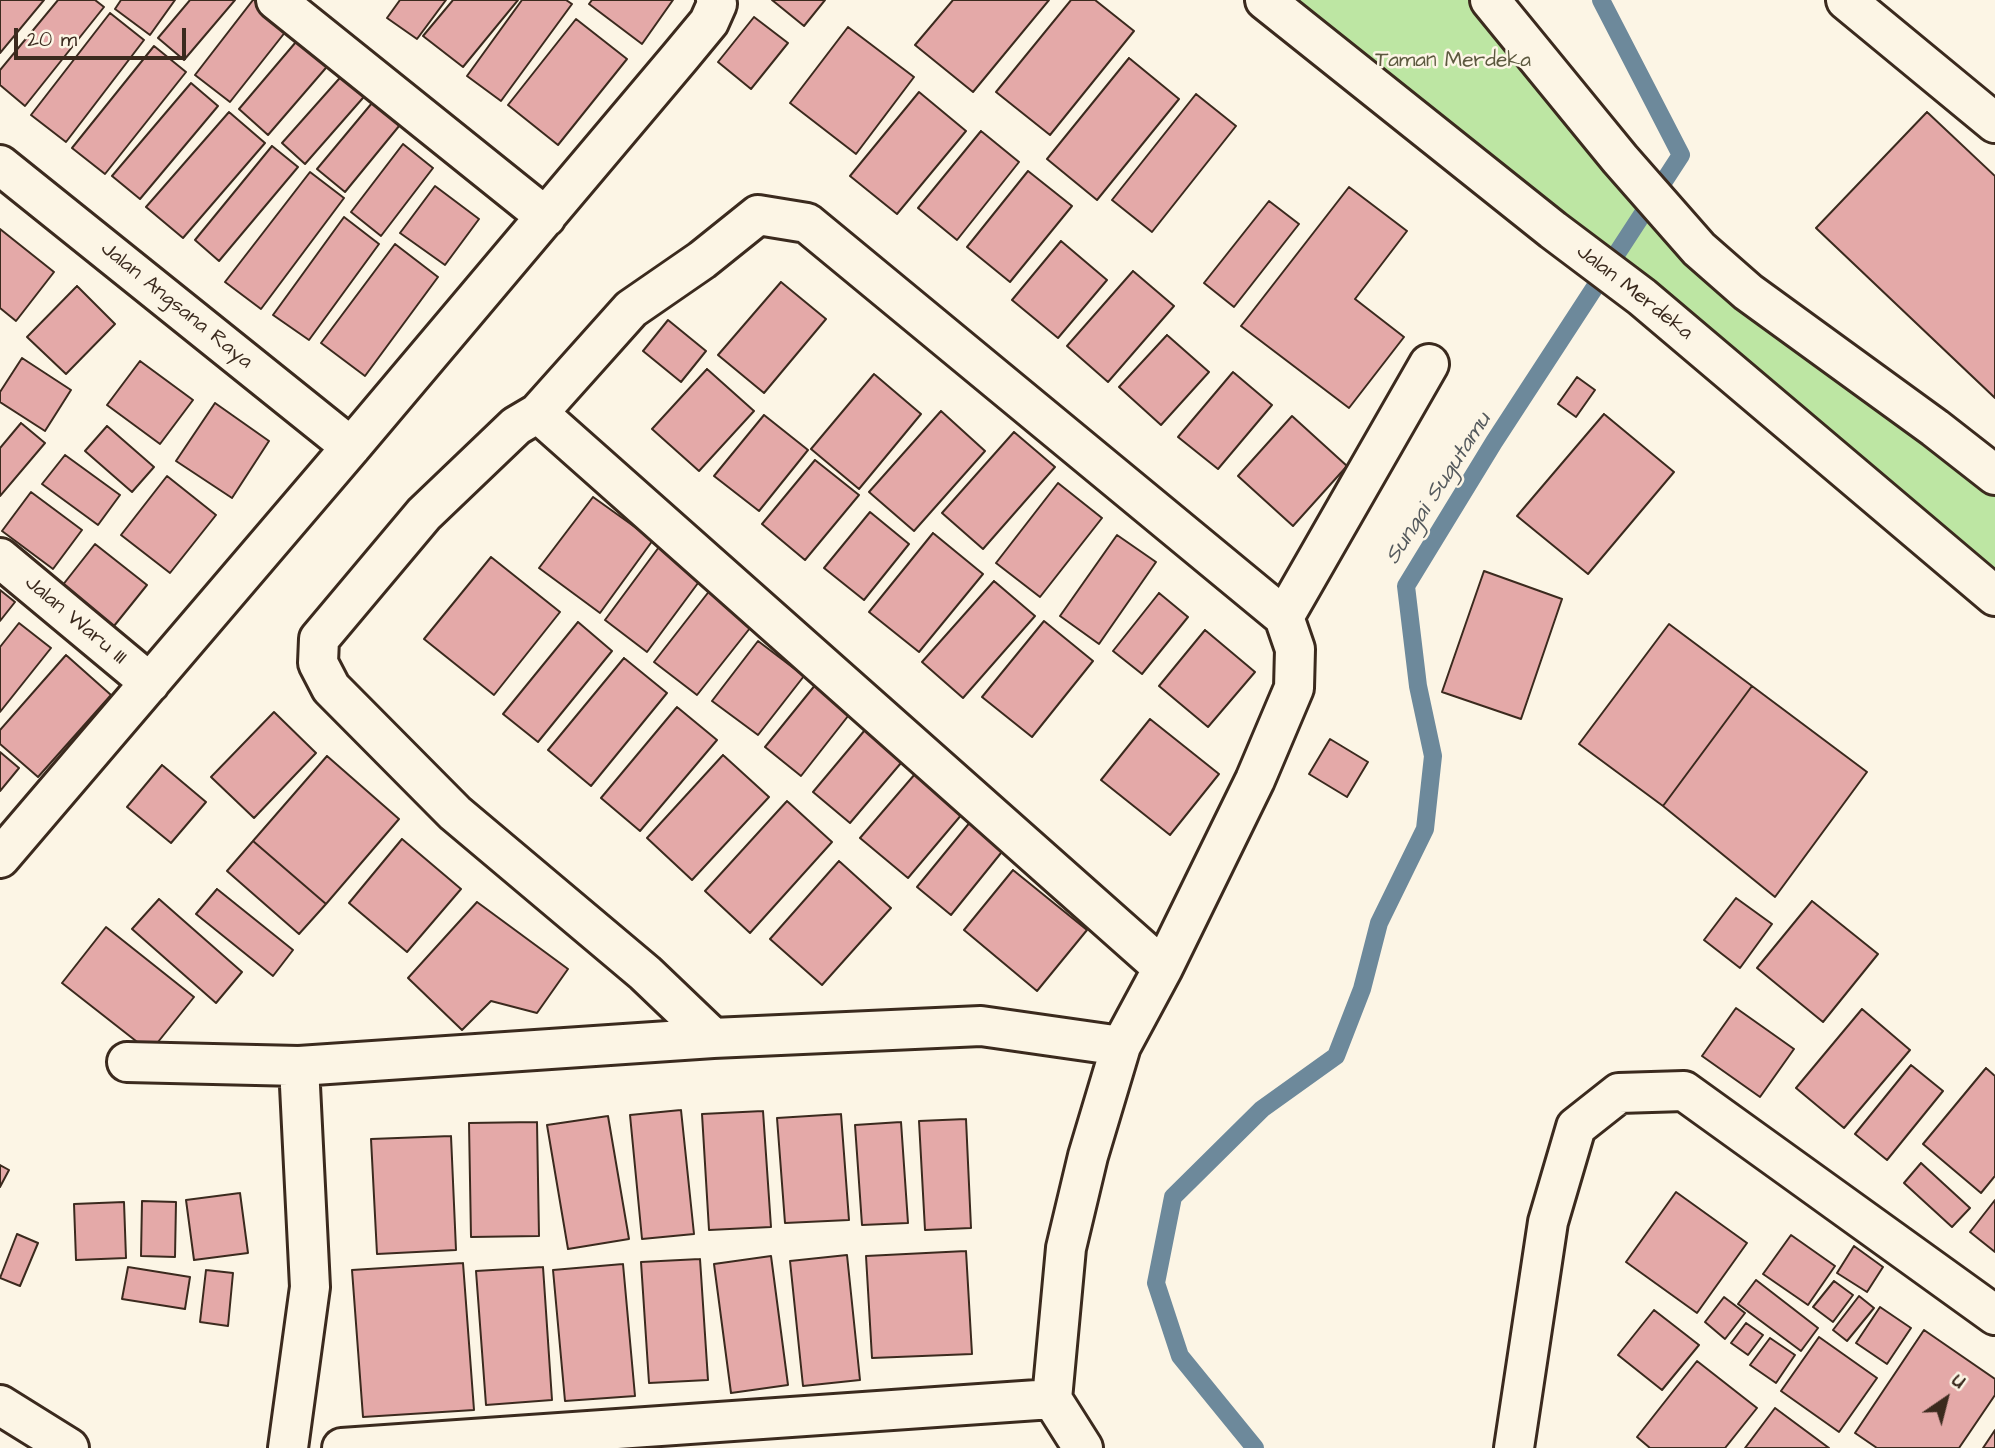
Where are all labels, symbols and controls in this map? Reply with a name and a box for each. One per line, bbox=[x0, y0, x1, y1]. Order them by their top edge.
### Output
scale bar bbox=[18, 14, 189, 58]
text: 20 m bbox=[27, 25, 77, 54]
park label: Taman Merdeka bbox=[1375, 49, 1531, 75]
street label: Jalan Angsana Raya bbox=[95, 237, 257, 375]
street label: Jalan Merdeka bbox=[1571, 240, 1697, 346]
water label: Sungai Sugutamu bbox=[1380, 408, 1498, 570]
street label: Jalan Waru III bbox=[19, 571, 131, 671]
north arrow bbox=[1911, 1364, 1981, 1434]
text: U bbox=[1946, 1367, 1970, 1396]

